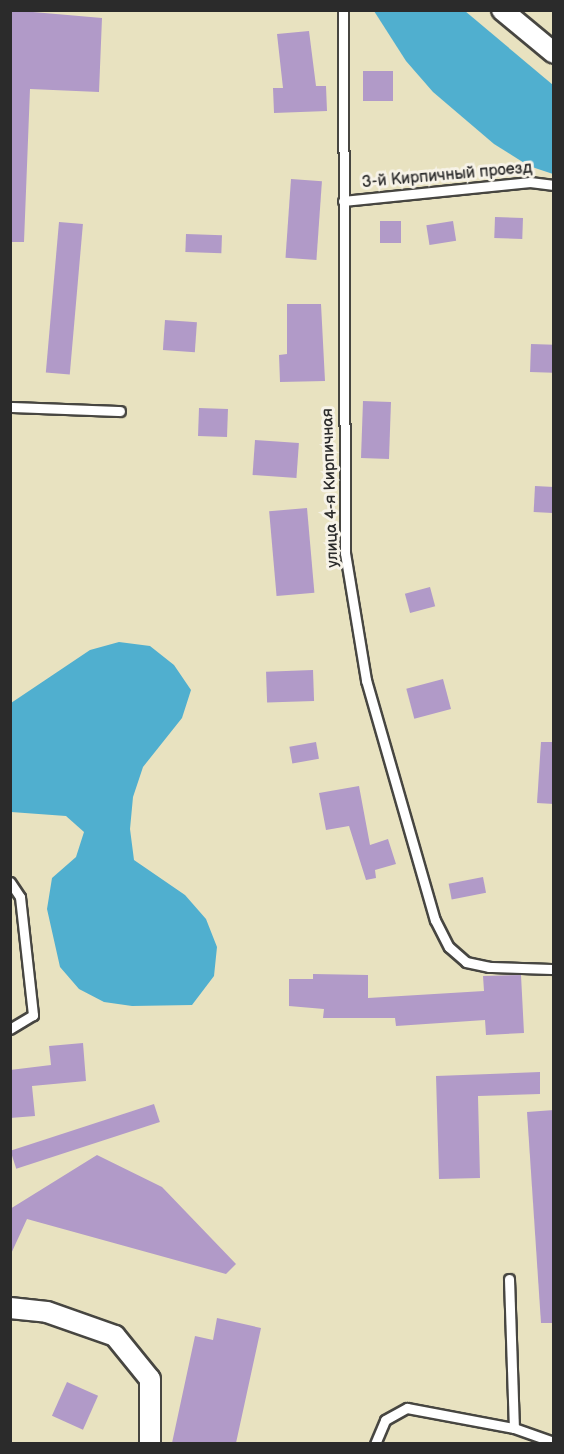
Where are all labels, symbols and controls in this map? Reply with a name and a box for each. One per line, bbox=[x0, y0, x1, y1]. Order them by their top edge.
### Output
street label: 3-й Кирпичный проезд bbox=[361, 159, 533, 193]
street label: улица 4-я Кирпичная bbox=[319, 408, 343, 568]

